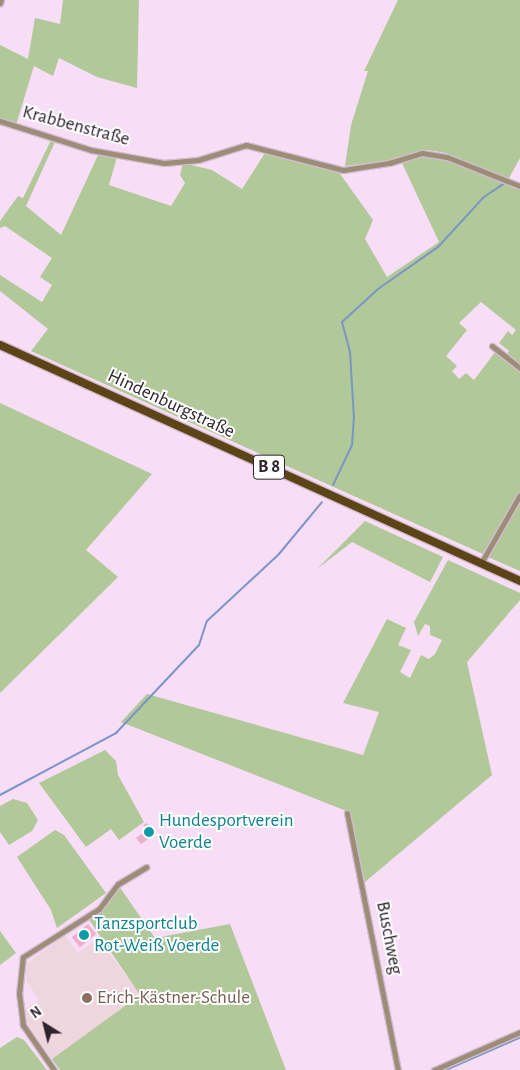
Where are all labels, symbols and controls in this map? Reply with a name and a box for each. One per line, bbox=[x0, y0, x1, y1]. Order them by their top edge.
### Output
street label: Krabbenstraße bbox=[20, 101, 132, 151]
street label: Hindenburgstraße bbox=[104, 365, 238, 443]
road number: B 8 bbox=[253, 452, 285, 482]
place label: Hundesportverein Voerde bbox=[159, 810, 294, 854]
marker: Hundesportverein Voerde bbox=[143, 826, 155, 838]
street label: Buschweg bbox=[371, 899, 407, 977]
place label: Tanzsportclub Rot-Weiß Voerde bbox=[94, 913, 219, 957]
marker: Tanzsportclub Rot-Weiß Voerde bbox=[78, 929, 90, 941]
place label: Erich-Kästner-Schule bbox=[97, 987, 250, 1009]
marker: Erich-Kästner-Schule bbox=[81, 992, 93, 1004]
north arrow bbox=[20, 1000, 70, 1050]
text: N bbox=[28, 1004, 44, 1021]

